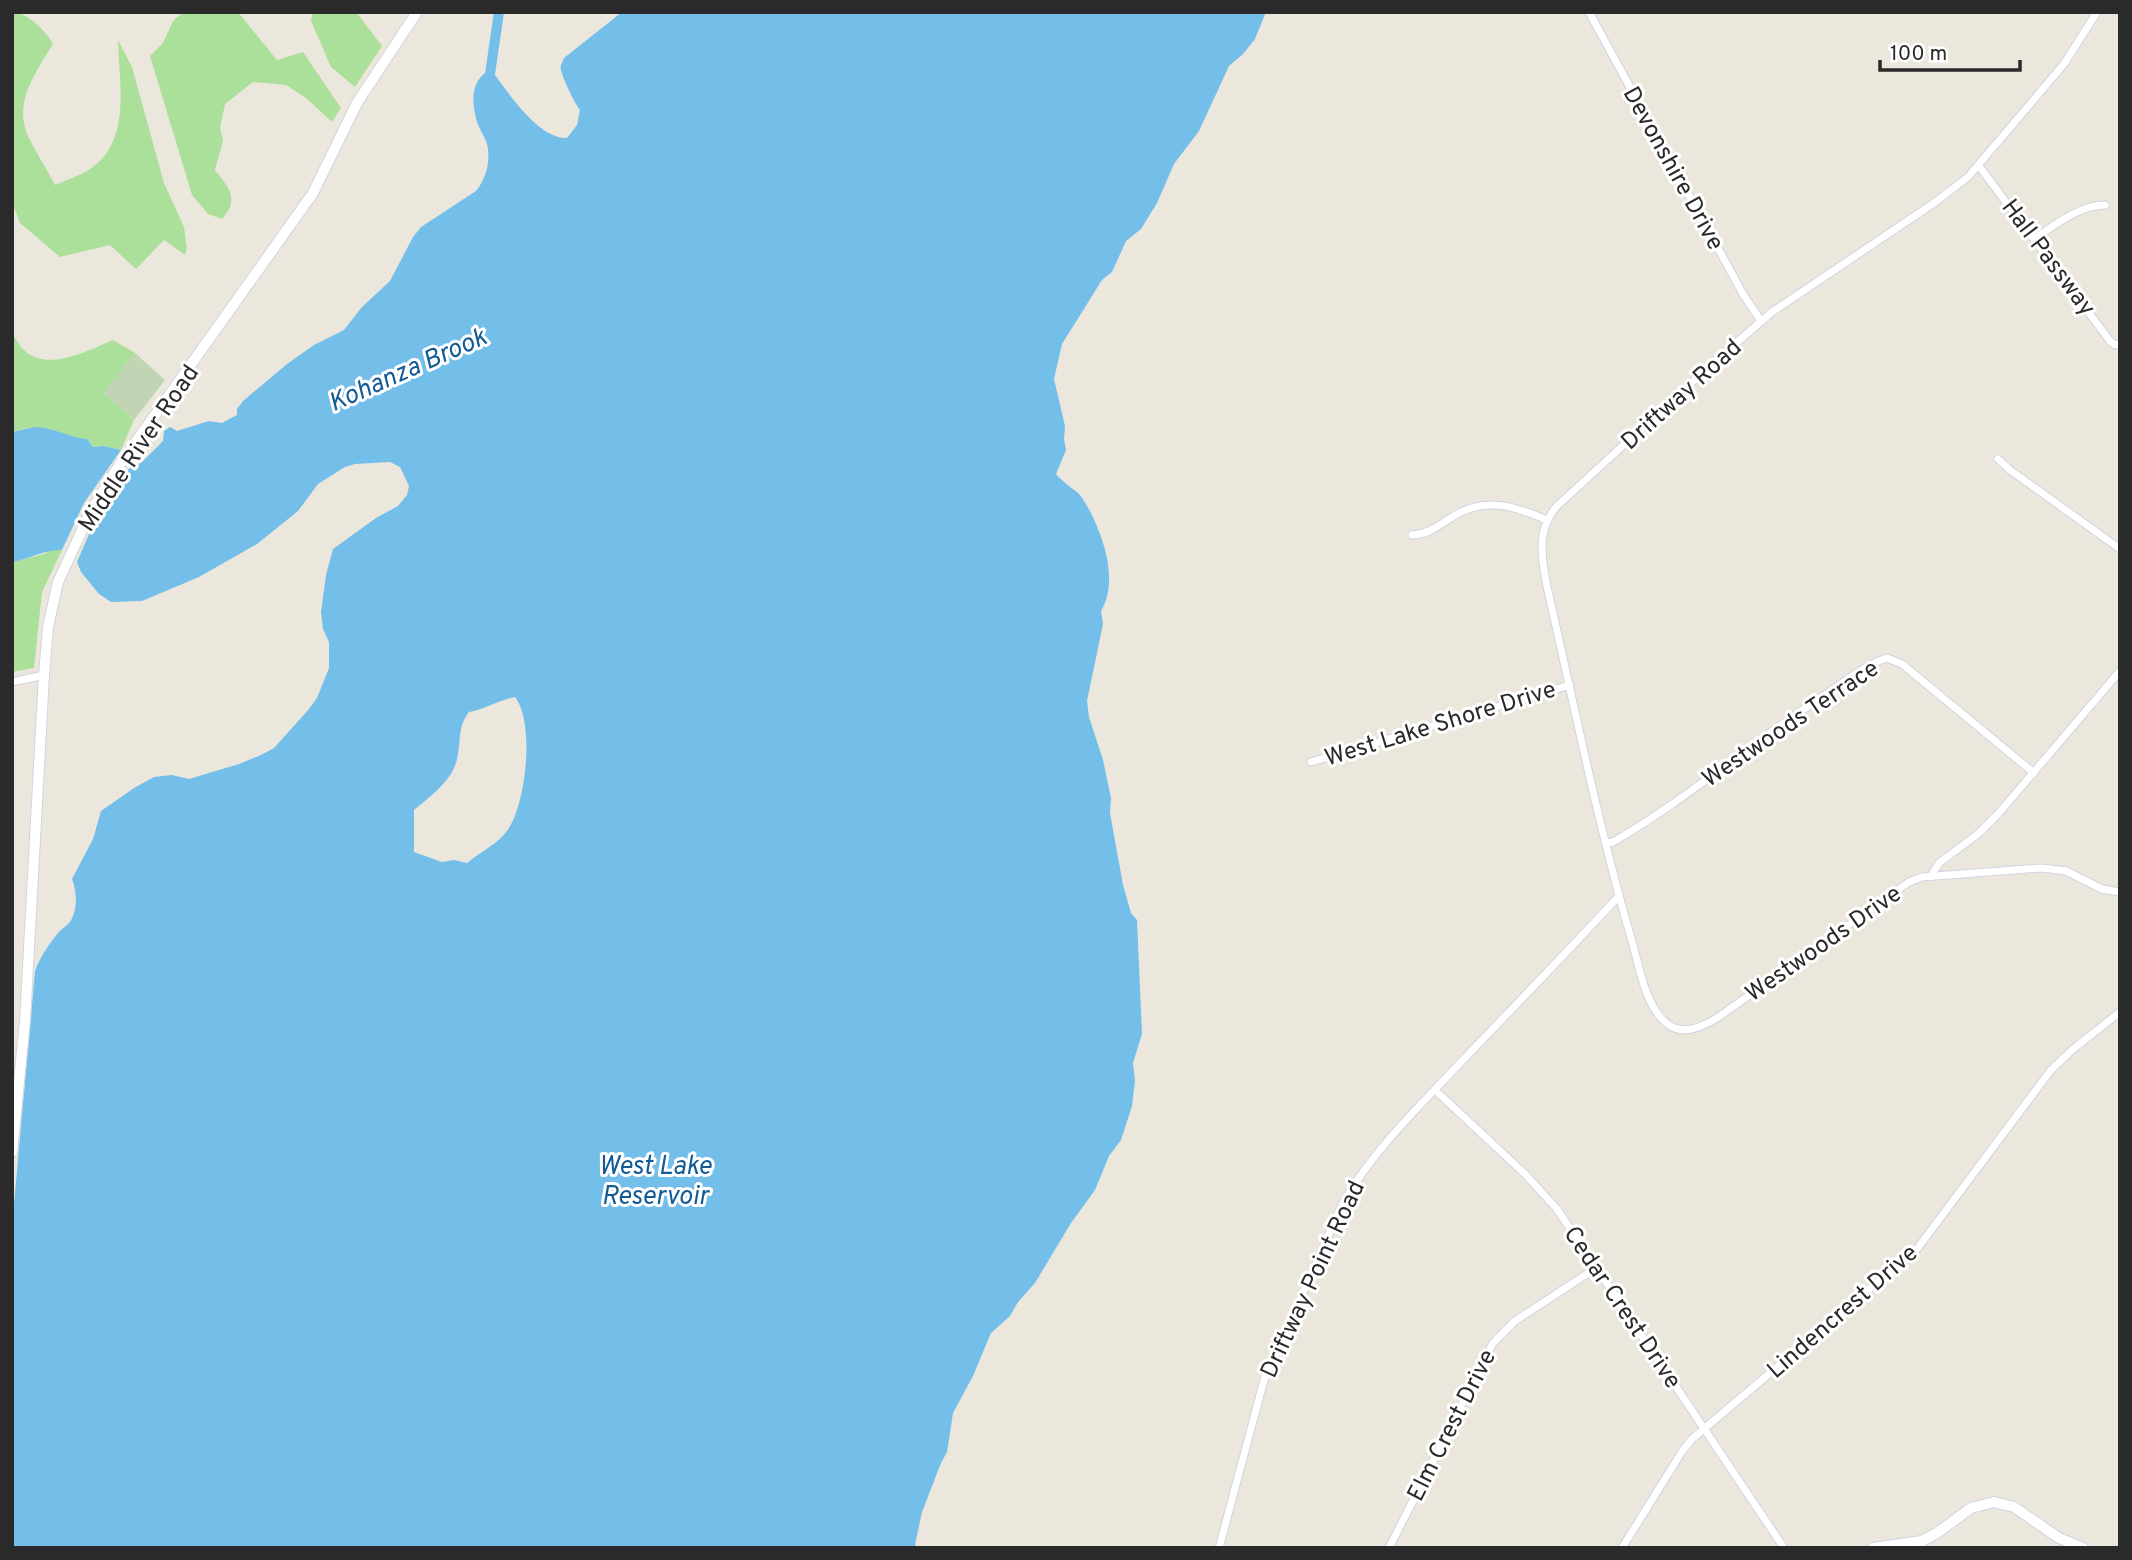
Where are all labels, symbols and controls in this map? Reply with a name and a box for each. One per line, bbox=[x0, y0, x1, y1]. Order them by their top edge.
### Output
scale bar bbox=[1880, 28, 2020, 72]
text: 100 m bbox=[1890, 41, 1947, 68]
street label: Devonshire Drive bbox=[1615, 82, 1730, 256]
street label: Hall Passway bbox=[1994, 194, 2101, 323]
water label: Kohanza Brook bbox=[324, 321, 493, 421]
street label: Driftway Road bbox=[1616, 333, 1749, 457]
street label: Middle River Road bbox=[73, 360, 207, 538]
street label: Westwoods Terrace bbox=[1697, 654, 1885, 795]
street label: West Lake Shore Drive bbox=[1321, 675, 1560, 774]
street label: Westwoods Drive bbox=[1740, 880, 1908, 1010]
water label: West Lake Reservoir bbox=[598, 1151, 712, 1214]
street label: Driftway Point Road bbox=[1255, 1176, 1373, 1383]
street label: Cedar Crest Drive bbox=[1556, 1221, 1687, 1395]
street label: Lindencrest Drive bbox=[1762, 1239, 1925, 1386]
street label: Elm Crest Drive bbox=[1402, 1345, 1504, 1507]

